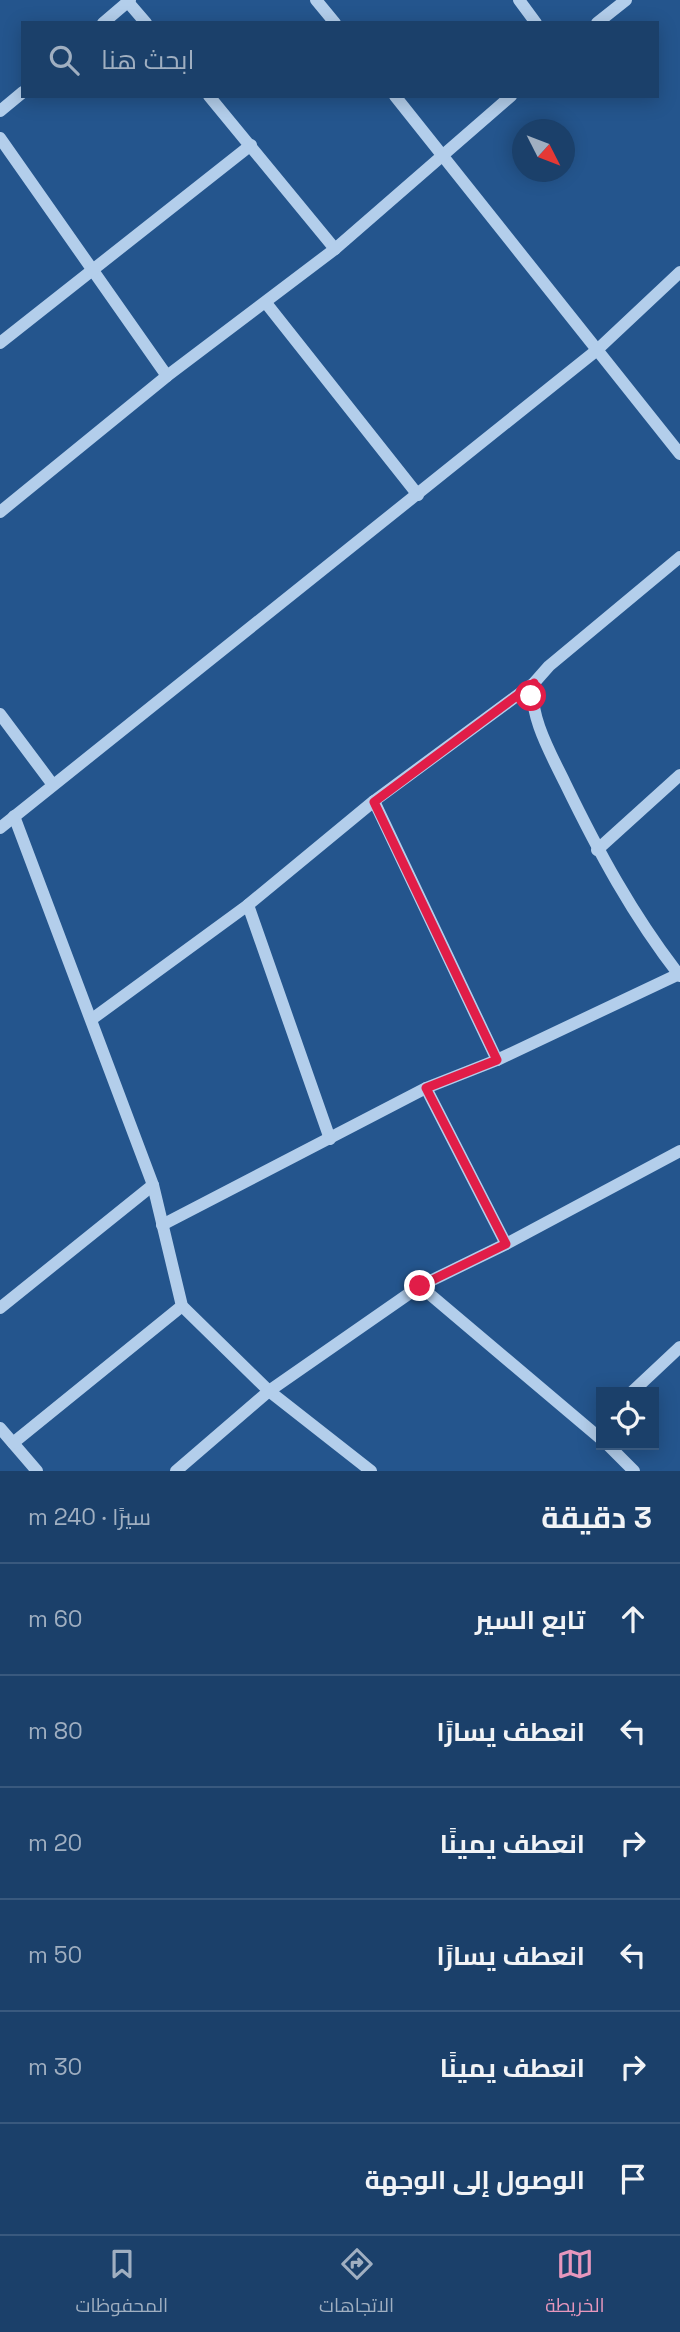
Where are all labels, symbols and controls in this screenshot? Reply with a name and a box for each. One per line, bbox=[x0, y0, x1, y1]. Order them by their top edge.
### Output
search box bbox=[21, 21, 659, 98]
icon: search bbox=[45, 41, 83, 79]
text: ابحث هنا bbox=[101, 43, 195, 77]
north arrow bbox=[512, 119, 575, 182]
route start bbox=[515, 680, 546, 711]
route end bbox=[404, 1270, 435, 1301]
map controls bbox=[596, 1387, 659, 1450]
button: locate bbox=[596, 1387, 659, 1450]
text: 3 دقيقة bbox=[541, 1498, 652, 1537]
text: سيرًا · 240 m bbox=[28, 1502, 151, 1532]
icon: ahead bbox=[614, 1600, 652, 1638]
text: تابع السير bbox=[475, 1603, 585, 1637]
text: 60 m bbox=[28, 1604, 83, 1634]
icon: left bbox=[614, 1712, 652, 1750]
text: انعطف يسارًا bbox=[437, 1715, 585, 1749]
text: 80 m bbox=[28, 1716, 83, 1746]
icon: right bbox=[614, 1824, 652, 1862]
text: انعطف يمينًا bbox=[440, 1827, 585, 1861]
text: 20 m bbox=[28, 1828, 82, 1858]
icon: left bbox=[614, 1936, 652, 1974]
text: انعطف يسارًا bbox=[437, 1939, 585, 1973]
text: 50 m bbox=[28, 1940, 82, 1970]
icon: right bbox=[614, 2048, 652, 2086]
text: انعطف يمينًا bbox=[440, 2051, 585, 2085]
text: 30 m bbox=[28, 2052, 82, 2082]
icon: arrive bbox=[614, 2160, 652, 2198]
text: الوصول إلى الوجهة bbox=[365, 2163, 585, 2197]
tab: المحفوظات bbox=[76, 2245, 168, 2323]
tab: الاتجاهات bbox=[319, 2245, 394, 2323]
tab: الخريطة bbox=[545, 2245, 605, 2323]

